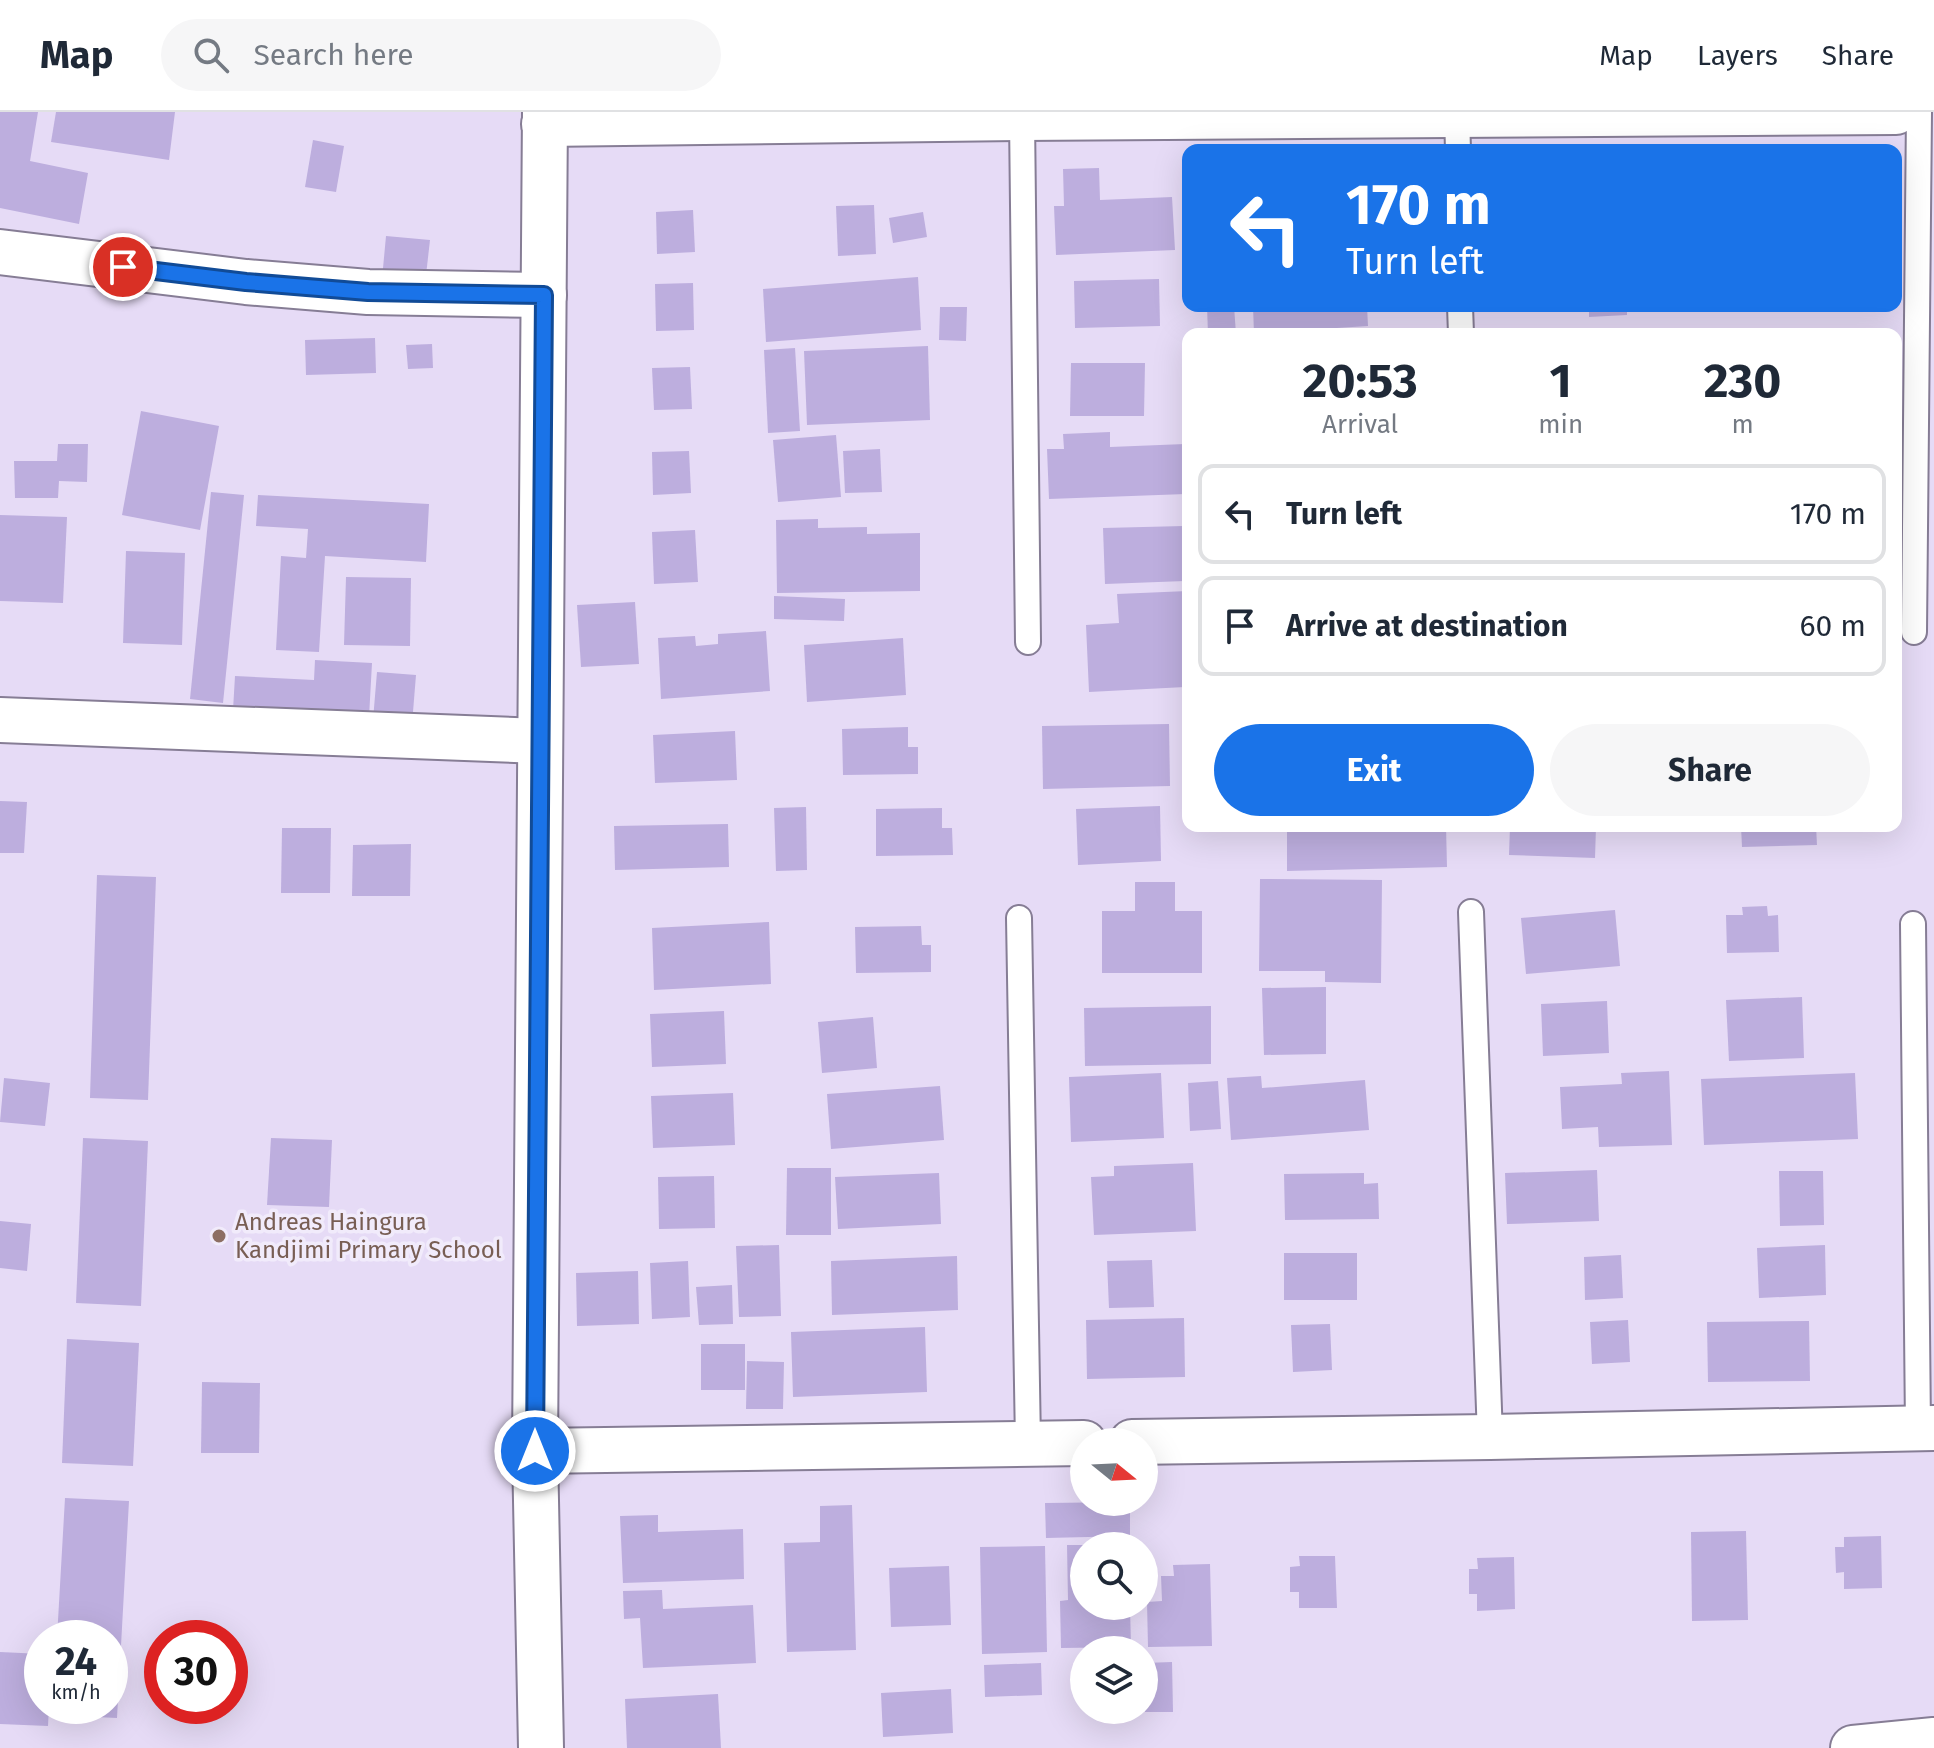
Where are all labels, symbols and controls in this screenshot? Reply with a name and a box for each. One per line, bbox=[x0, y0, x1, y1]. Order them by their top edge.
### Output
search box bbox=[161, 19, 721, 91]
text: Map bbox=[40, 32, 113, 78]
icon: search bbox=[189, 33, 233, 77]
text: Search here bbox=[253, 37, 414, 73]
text: Map bbox=[1599, 39, 1653, 72]
text: Layers bbox=[1697, 39, 1778, 72]
text: Share bbox=[1822, 39, 1894, 72]
text: 170 m bbox=[1346, 172, 1491, 239]
icon: left bbox=[1214, 176, 1318, 280]
pin bbox=[89, 233, 157, 301]
text: Turn left bbox=[1346, 240, 1484, 284]
icon: arrive bbox=[101, 245, 145, 289]
text: 20:53 bbox=[1303, 352, 1418, 410]
text: 1 bbox=[1550, 352, 1572, 410]
text: 230 bbox=[1704, 352, 1781, 410]
text: Arrival bbox=[1322, 409, 1398, 440]
text: min bbox=[1538, 409, 1583, 440]
text: m bbox=[1731, 409, 1754, 440]
icon: left bbox=[1218, 492, 1262, 536]
text: Turn left bbox=[1286, 496, 1402, 532]
text: 170 m bbox=[1790, 496, 1866, 532]
icon: arrive bbox=[1218, 604, 1262, 648]
text: Arrive at destination bbox=[1286, 608, 1568, 644]
text: 60 m bbox=[1800, 608, 1866, 644]
button: Exit bbox=[1214, 724, 1534, 816]
button: Share bbox=[1550, 724, 1870, 816]
place label: Andreas Haingura Kandjimi Primary School bbox=[235, 1208, 502, 1264]
marker: Andreas Haingura Kandjimi Primary School bbox=[210, 1227, 228, 1245]
position arrow bbox=[493, 1409, 577, 1493]
north arrow bbox=[1070, 1428, 1158, 1516]
map controls bbox=[1070, 1428, 1158, 1724]
button: search bbox=[1070, 1532, 1158, 1620]
speed limit sign: 30 bbox=[144, 1620, 248, 1724]
button: layers bbox=[1070, 1636, 1158, 1724]
text: 24 bbox=[55, 1638, 97, 1686]
text: km/h bbox=[51, 1680, 101, 1704]

